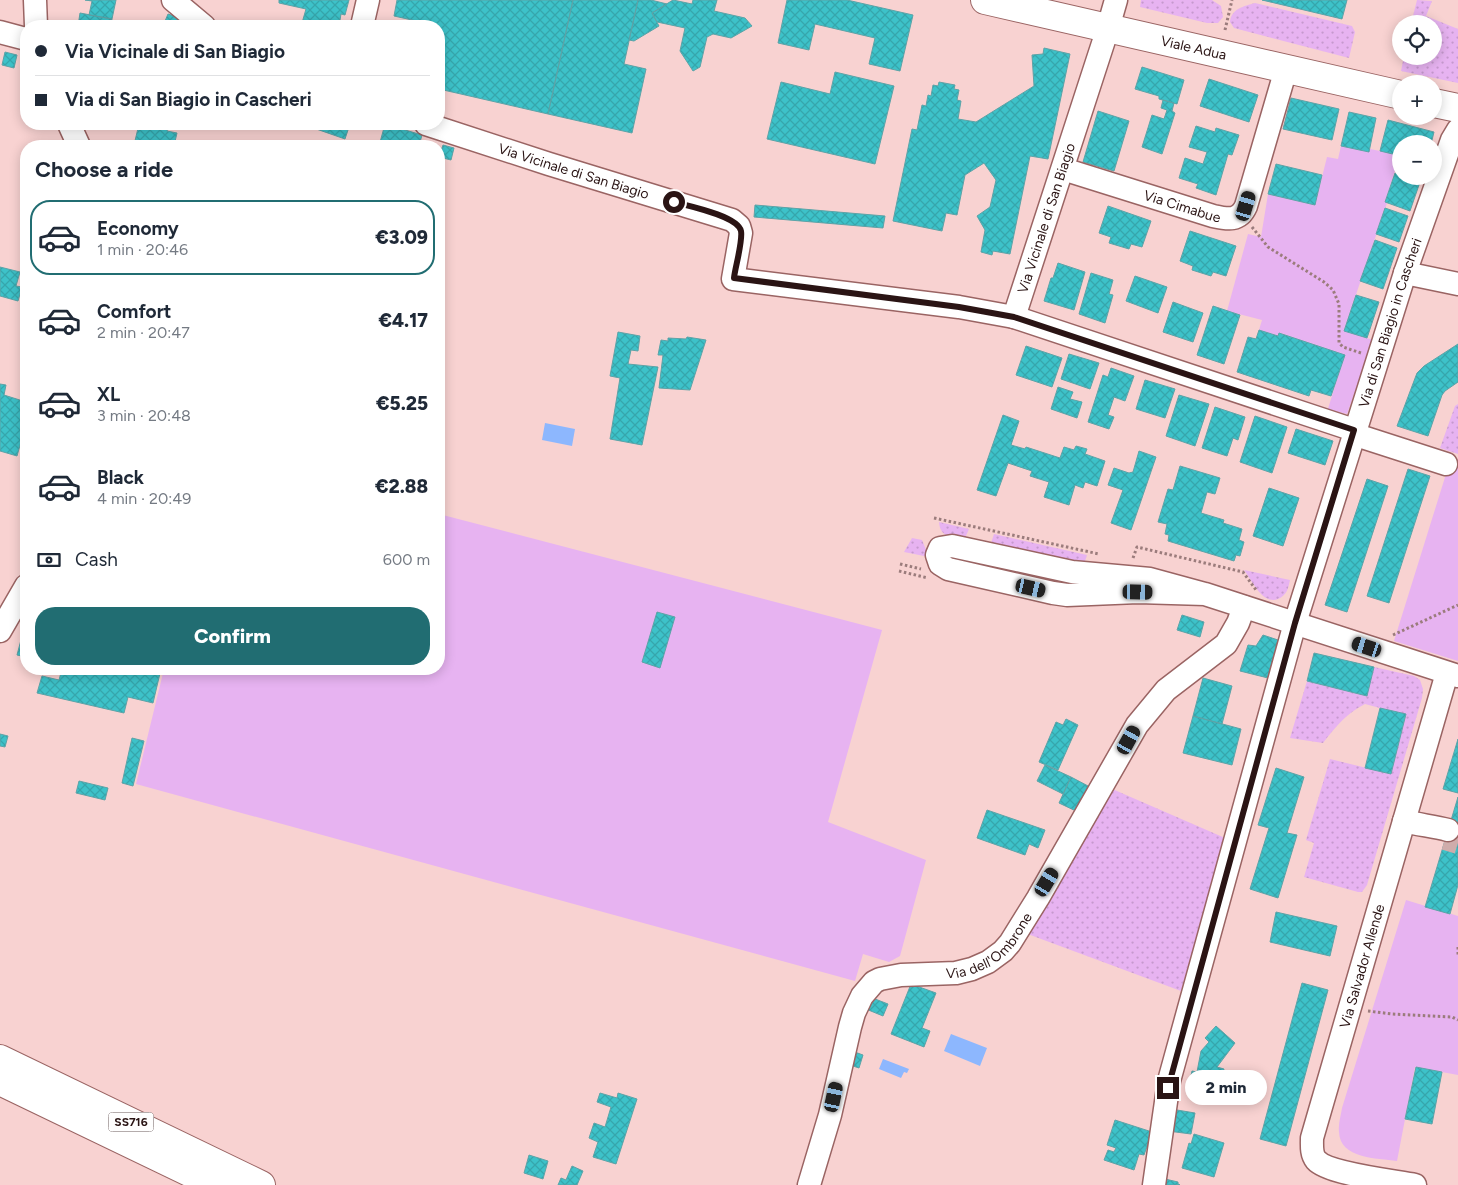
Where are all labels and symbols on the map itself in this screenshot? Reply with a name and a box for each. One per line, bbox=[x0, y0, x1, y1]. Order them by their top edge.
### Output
street label: Viale Adua bbox=[1159, 32, 1228, 64]
street label: Via Vicinale di San Biagio bbox=[496, 140, 651, 203]
street label: Via Vicinale di San Biagio bbox=[1014, 141, 1079, 296]
street label: Via Cimabue bbox=[1142, 187, 1223, 226]
car bbox=[1234, 189, 1257, 223]
route start bbox=[663, 191, 685, 213]
street label: Via di San Biagio in Cascheri bbox=[1355, 236, 1426, 410]
car bbox=[1014, 577, 1047, 599]
car bbox=[1122, 584, 1153, 600]
car bbox=[1350, 635, 1383, 659]
car bbox=[1115, 723, 1142, 757]
car bbox=[1032, 865, 1061, 899]
street label: Via Salvador Allende bbox=[1336, 902, 1389, 1030]
street label: Via dell'Ombrone bbox=[946, 909, 1036, 982]
callout: 2 min bbox=[1186, 1070, 1268, 1106]
route end bbox=[1157, 1077, 1179, 1099]
car bbox=[823, 1081, 844, 1113]
road number: SS716 bbox=[108, 1112, 154, 1132]

